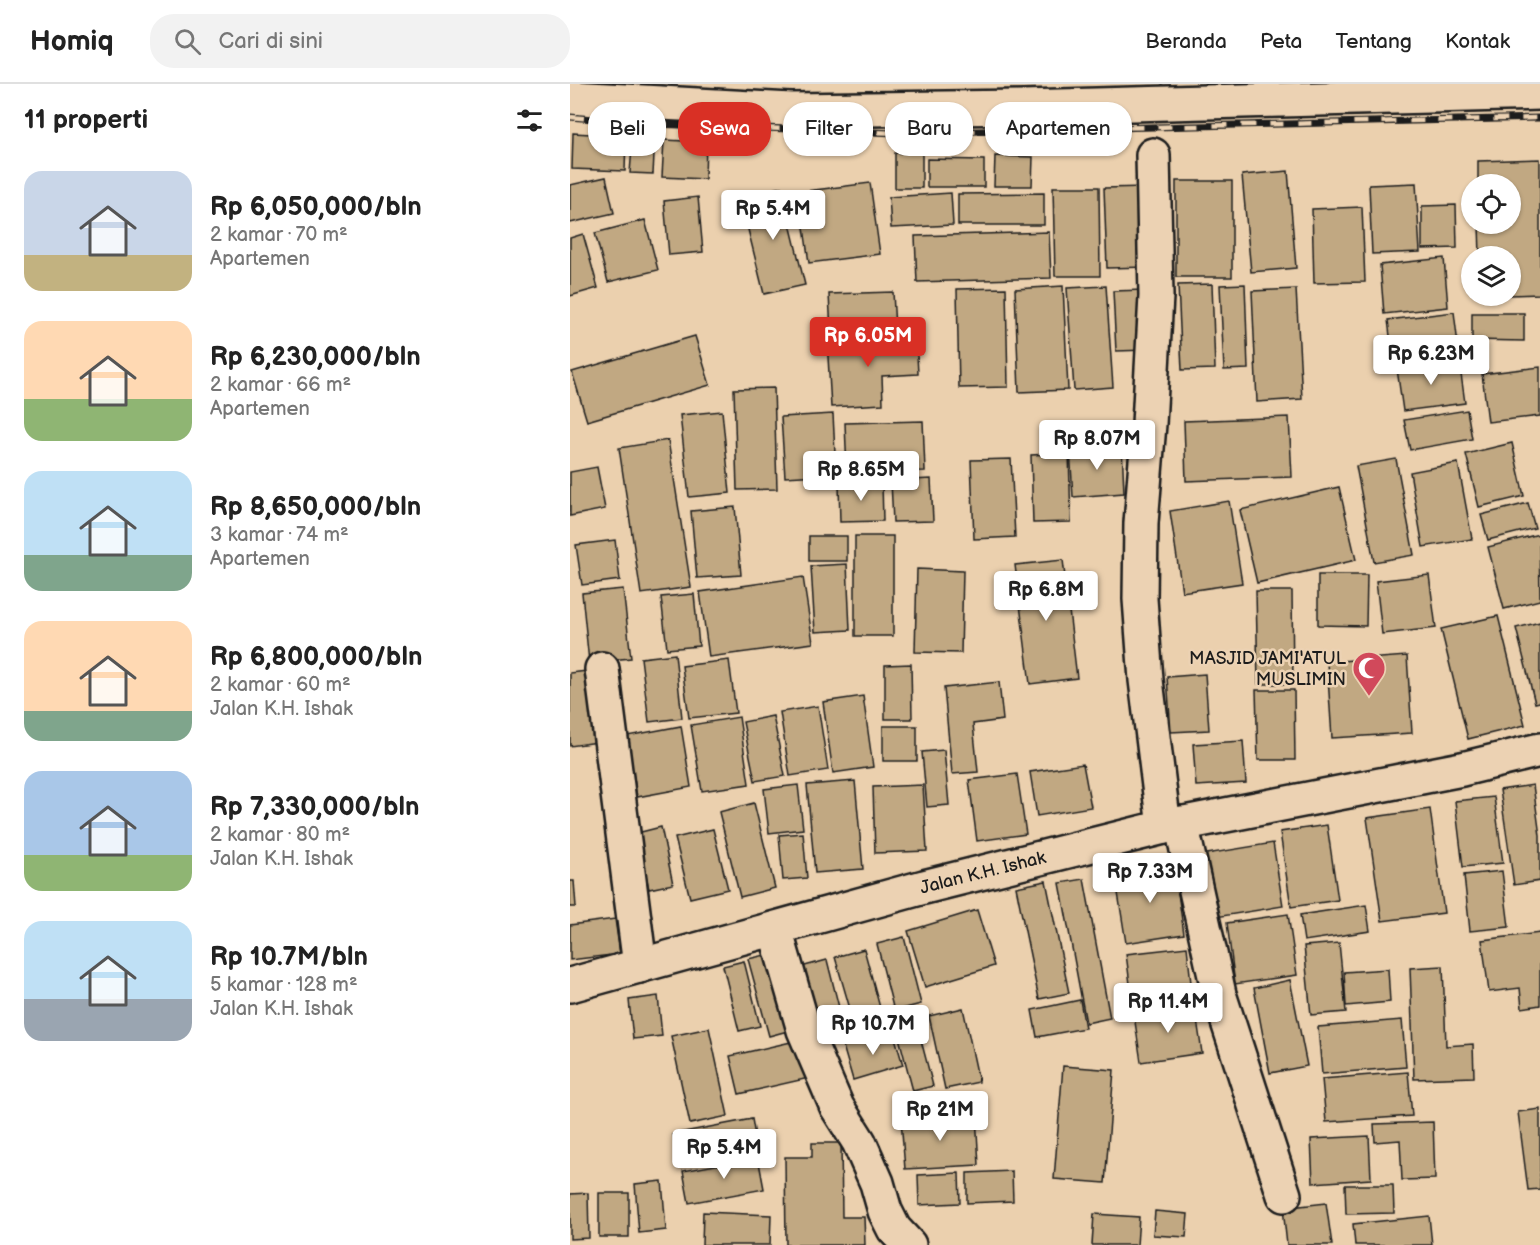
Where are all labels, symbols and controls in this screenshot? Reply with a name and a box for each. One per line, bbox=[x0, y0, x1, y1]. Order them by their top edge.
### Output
search box bbox=[150, 14, 570, 68]
text: Homiq bbox=[30, 25, 114, 58]
icon: search bbox=[171, 25, 204, 58]
text: Cari di sini bbox=[219, 28, 323, 55]
text: Beranda bbox=[1145, 29, 1227, 54]
text: Peta bbox=[1260, 29, 1303, 54]
text: Tentang bbox=[1336, 29, 1412, 54]
text: Kontak bbox=[1445, 29, 1510, 54]
chip: Beli bbox=[588, 102, 666, 156]
chip: Sewa bbox=[678, 102, 771, 156]
chip: Filter bbox=[783, 102, 873, 156]
chip: Baru bbox=[885, 102, 973, 156]
chip: Apartemen bbox=[985, 102, 1132, 156]
icon: filters bbox=[513, 104, 546, 137]
text: 11 properti bbox=[24, 105, 148, 136]
map controls bbox=[1461, 174, 1521, 306]
button: locate bbox=[1461, 174, 1521, 234]
pin: Rp 5.4M bbox=[718, 190, 828, 241]
text: Rp 6,050,000/bln bbox=[210, 192, 422, 223]
icon: home bbox=[72, 195, 144, 267]
text: Rp 5.4M bbox=[735, 197, 811, 221]
text: 2 kamar · 70 m² bbox=[210, 223, 348, 247]
button: layers bbox=[1461, 246, 1521, 306]
text: Apartemen bbox=[210, 247, 310, 271]
pin: Rp 6.05M bbox=[806, 317, 930, 368]
text: Rp 6.05M bbox=[824, 324, 912, 348]
pin: Rp 6.23M bbox=[1369, 335, 1493, 386]
text: Rp 6,230,000/bln bbox=[210, 342, 421, 373]
text: Rp 6.23M bbox=[1387, 342, 1475, 366]
icon: home bbox=[72, 345, 144, 417]
text: 2 kamar · 66 m² bbox=[210, 373, 351, 397]
text: Apartemen bbox=[210, 397, 310, 421]
pin: Rp 8.07M bbox=[1035, 420, 1159, 471]
text: Rp 8.07M bbox=[1053, 427, 1141, 451]
pin: Rp 8.65M bbox=[799, 451, 923, 502]
text: Rp 8.65M bbox=[817, 458, 905, 482]
text: Rp 8,650,000/bln bbox=[210, 492, 421, 523]
icon: home bbox=[72, 495, 144, 567]
text: 3 kamar · 74 m² bbox=[210, 523, 349, 547]
text: Apartemen bbox=[210, 547, 310, 571]
pin: Rp 6.8M bbox=[991, 571, 1101, 622]
text: Rp 6.8M bbox=[1008, 578, 1084, 602]
text: Rp 6,800,000/bln bbox=[210, 642, 422, 673]
icon: home bbox=[72, 645, 144, 717]
place label: MASJID JAMI'ATUL MUSLIMIN bbox=[1189, 648, 1347, 690]
mosque icon: MASJID JAMI'ATUL MUSLIMIN bbox=[1351, 650, 1387, 697]
text: 2 kamar · 60 m² bbox=[210, 673, 351, 697]
text: Jalan K.H. Ishak bbox=[210, 697, 353, 721]
text: Rp 7,330,000/bln bbox=[210, 792, 420, 823]
icon: home bbox=[72, 795, 144, 867]
text: 2 kamar · 80 m² bbox=[210, 823, 350, 847]
street label: Jalan K.H. Ishak bbox=[918, 846, 1048, 898]
text: Jalan K.H. Ishak bbox=[210, 847, 353, 871]
pin: Rp 7.33M bbox=[1088, 853, 1212, 904]
text: Rp 7.33M bbox=[1107, 860, 1193, 884]
text: Rp 10.7M/bln bbox=[210, 942, 368, 973]
icon: home bbox=[72, 945, 144, 1017]
text: 5 kamar · 128 m² bbox=[210, 973, 358, 997]
pin: Rp 11.4M bbox=[1106, 983, 1230, 1034]
text: Rp 11.4M bbox=[1128, 990, 1208, 1014]
text: Jalan K.H. Ishak bbox=[210, 997, 353, 1021]
pin: Rp 10.7M bbox=[811, 1005, 935, 1056]
text: Rp 10.7M bbox=[831, 1012, 915, 1036]
pin: Rp 21M bbox=[891, 1091, 989, 1142]
text: Rp 21M bbox=[906, 1098, 974, 1122]
pin: Rp 5.4M bbox=[669, 1129, 779, 1180]
text: Rp 5.4M bbox=[686, 1136, 762, 1160]

